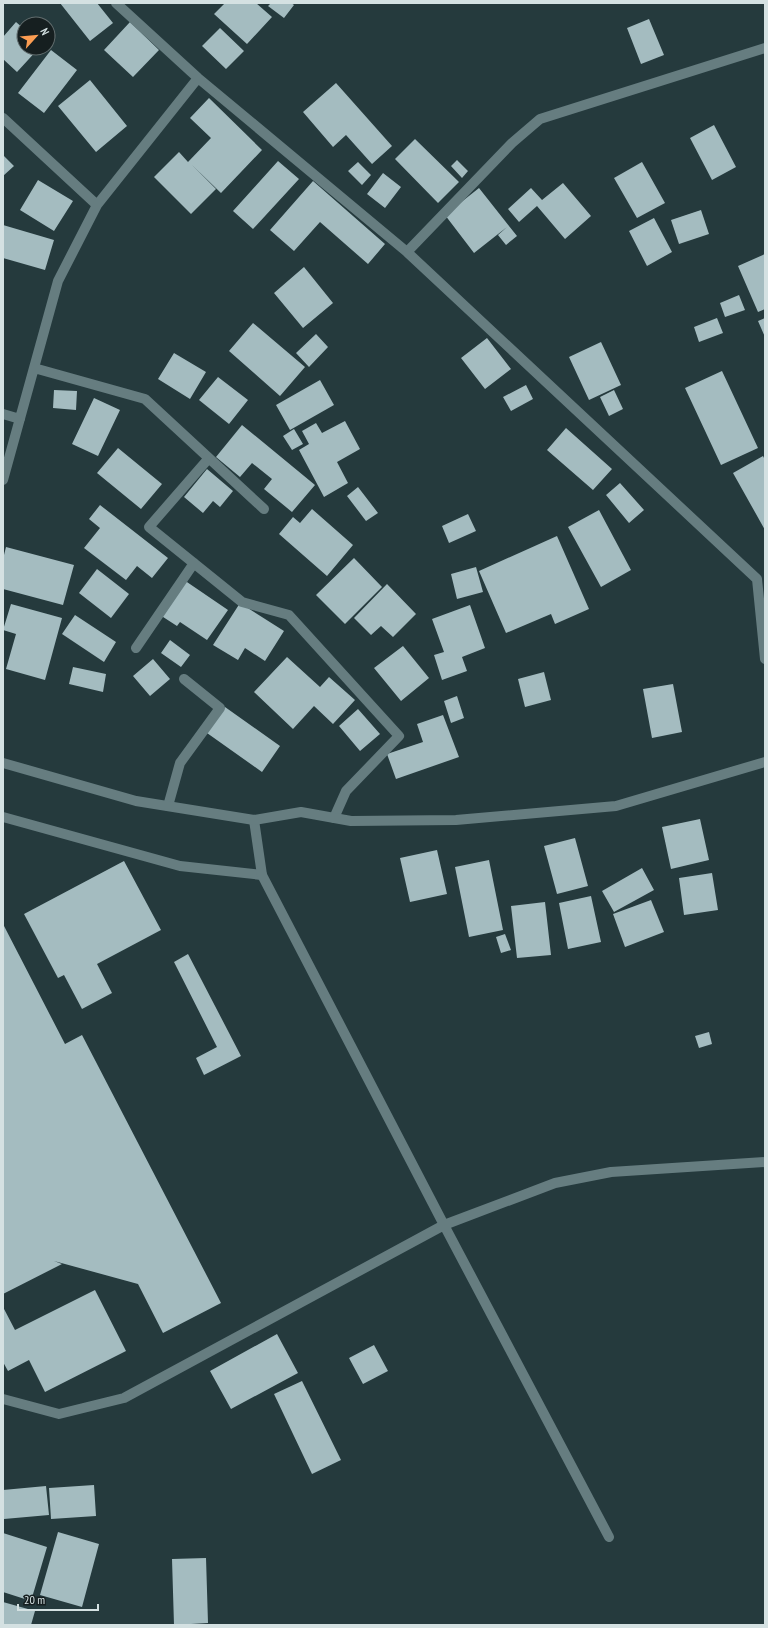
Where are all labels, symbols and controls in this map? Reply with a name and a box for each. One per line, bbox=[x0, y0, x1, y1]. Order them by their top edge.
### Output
north arrow bbox=[16, 16, 56, 56]
text: N bbox=[37, 26, 53, 37]
scale bar bbox=[18, 1586, 98, 1612]
text: 20 m bbox=[24, 1592, 45, 1607]

